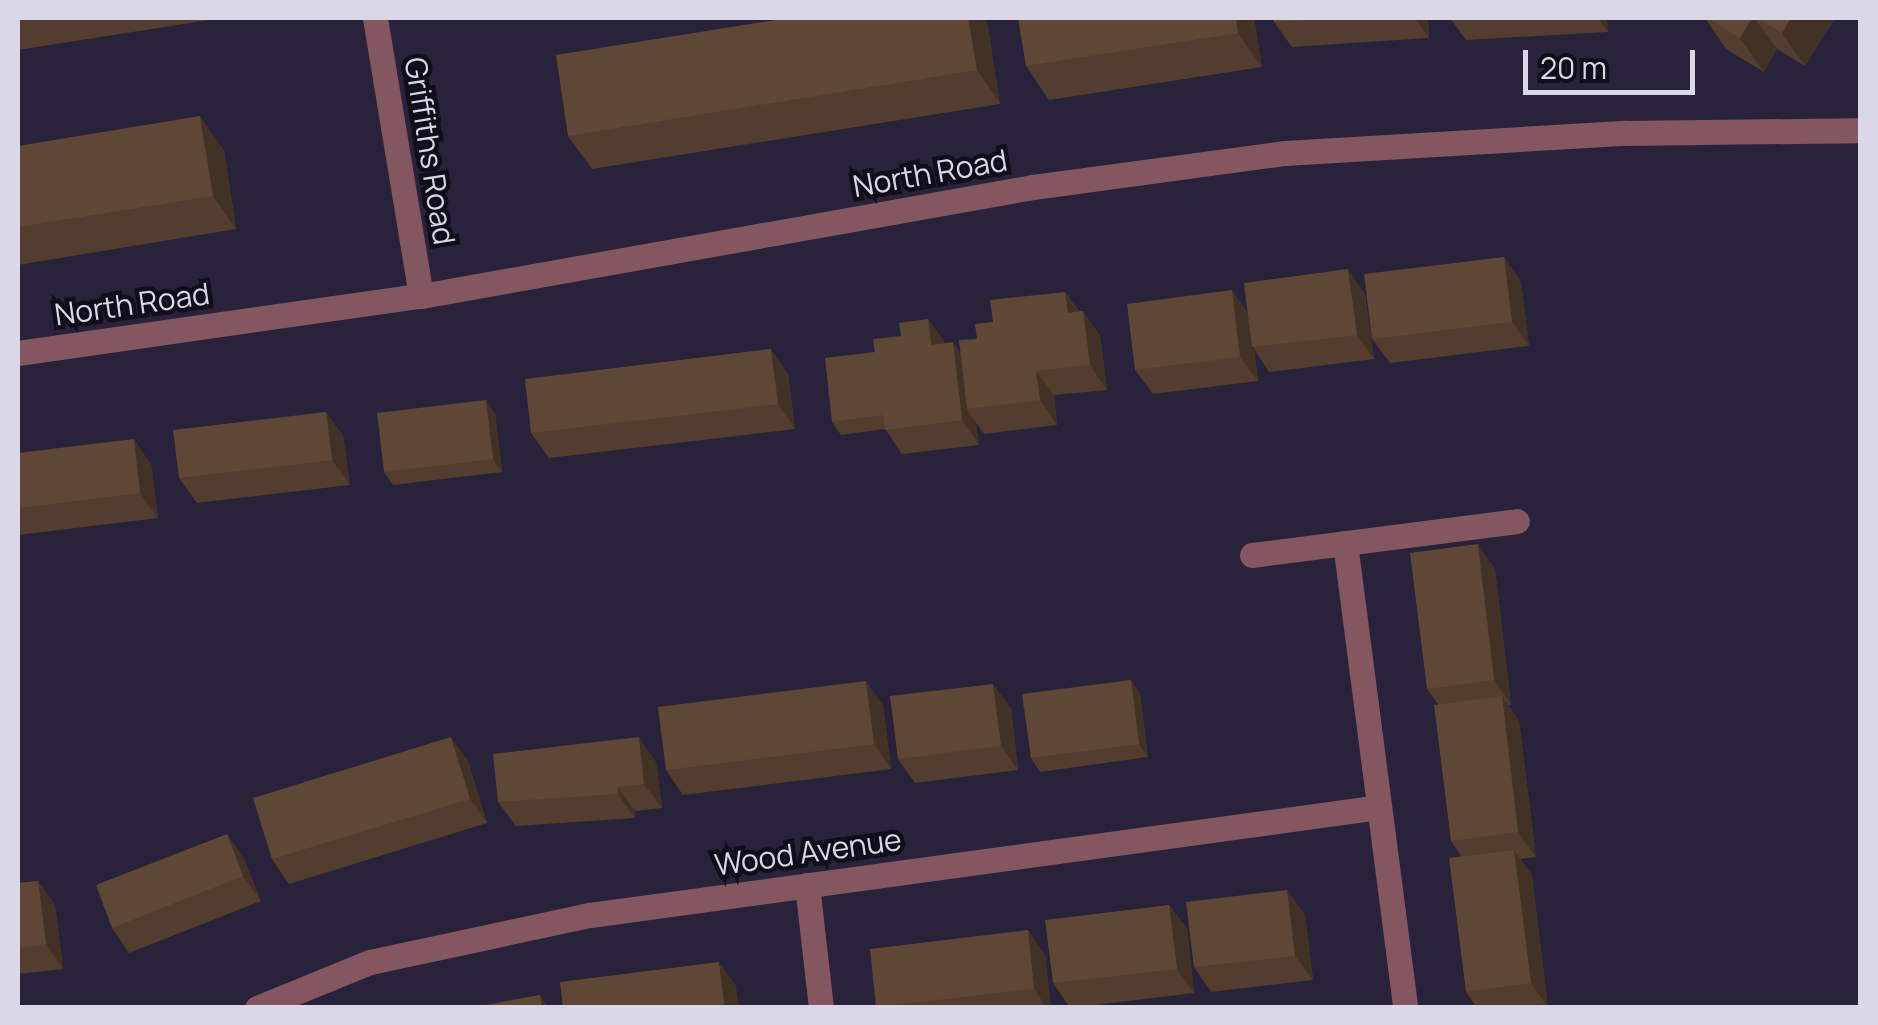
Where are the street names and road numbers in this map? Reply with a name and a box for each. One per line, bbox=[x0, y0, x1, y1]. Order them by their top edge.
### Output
street label: Griffiths Road bbox=[397, 55, 463, 247]
street label: North Road bbox=[850, 142, 1010, 204]
street label: North Road bbox=[52, 275, 212, 333]
street label: Wood Avenue bbox=[712, 821, 904, 883]

